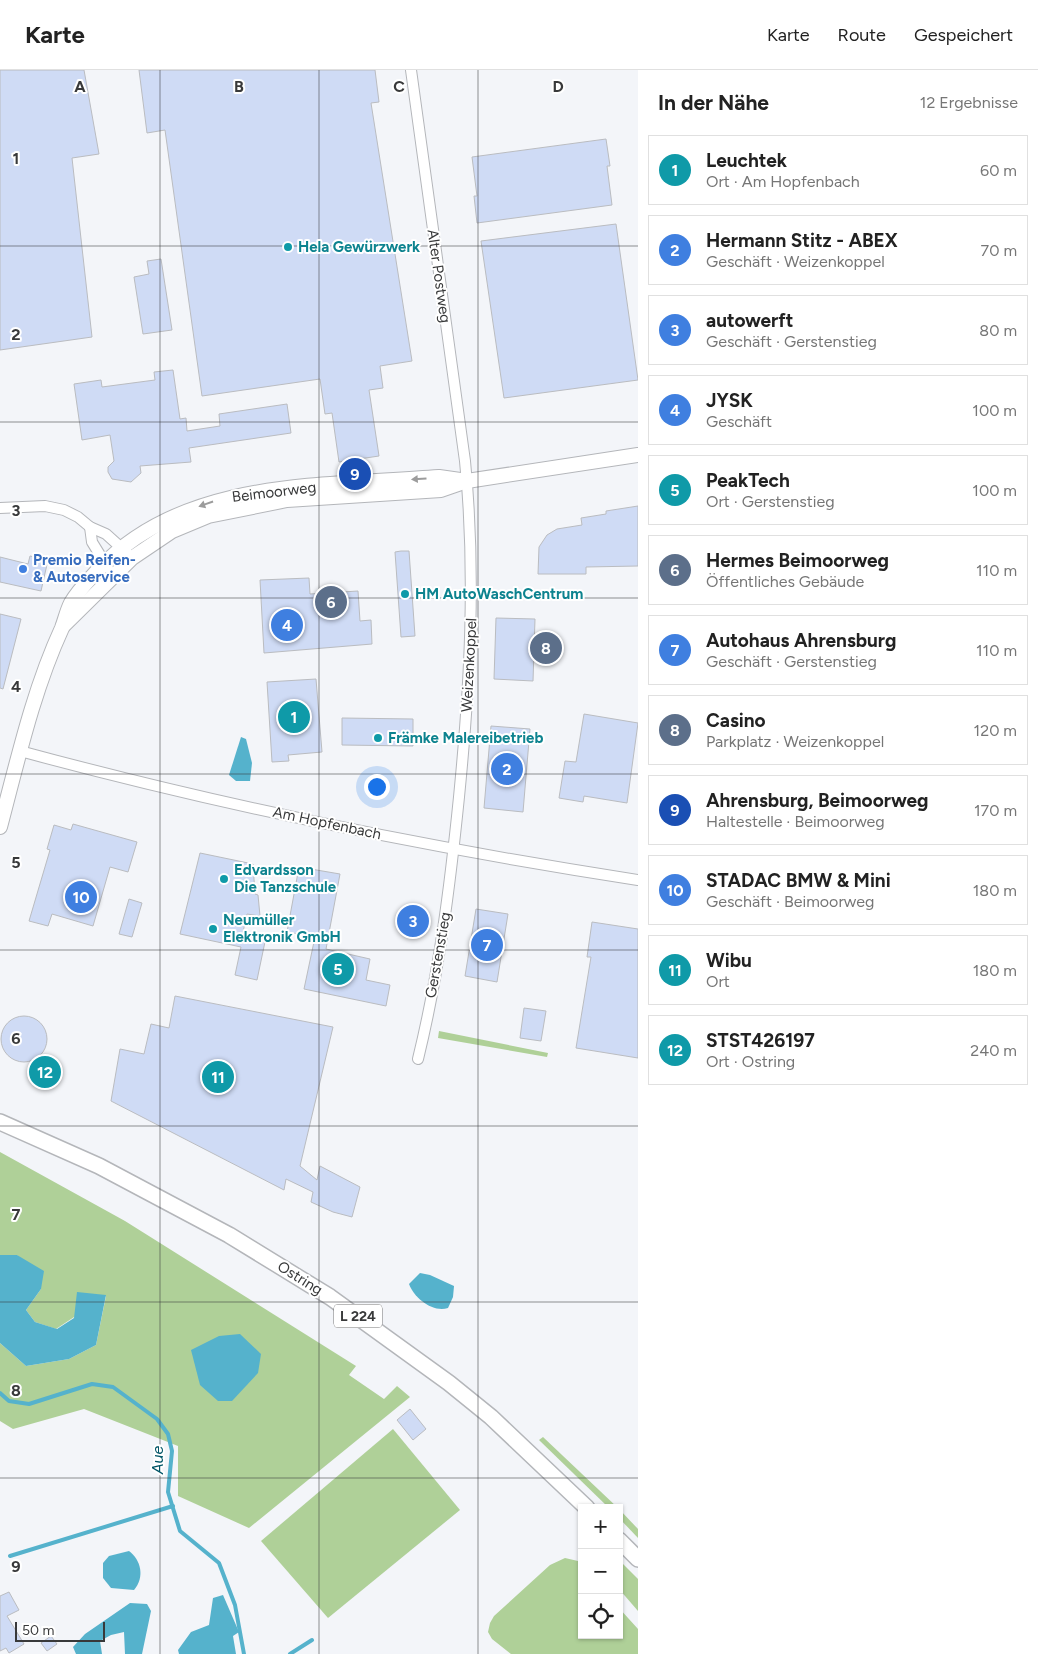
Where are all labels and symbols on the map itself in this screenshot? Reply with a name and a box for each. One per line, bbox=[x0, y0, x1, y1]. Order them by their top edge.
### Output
text: A bbox=[74, 77, 86, 96]
text: B bbox=[234, 77, 244, 96]
text: C bbox=[393, 77, 405, 96]
text: D bbox=[552, 77, 564, 96]
text: 1 bbox=[13, 149, 19, 168]
street label: Alter Postweg bbox=[424, 228, 454, 324]
place label: Hela Gewürzwerk bbox=[298, 238, 420, 256]
marker: Hela Gewürzwerk bbox=[282, 241, 294, 253]
text: 2 bbox=[11, 325, 21, 344]
pin: 9 bbox=[339, 455, 371, 493]
one-way arrow bbox=[411, 475, 427, 483]
street label: Beimoorweg bbox=[231, 478, 317, 506]
one-way arrow bbox=[198, 500, 213, 508]
text: 3 bbox=[12, 501, 21, 520]
place label: Premio Reifen- & Autoservice bbox=[33, 551, 136, 586]
marker: Premio Reifen- & Autoservice bbox=[17, 563, 29, 575]
pin: 6 bbox=[315, 583, 347, 621]
place label: HM AutoWaschCentrum bbox=[415, 585, 583, 603]
marker: HM AutoWaschCentrum bbox=[399, 588, 411, 600]
pin: 4 bbox=[271, 606, 303, 644]
street label: Weizenkoppel bbox=[458, 617, 480, 713]
pin: 8 bbox=[530, 629, 562, 667]
text: 4 bbox=[11, 677, 21, 696]
pin: 1 bbox=[278, 698, 310, 736]
place label: Främke Malereibetrieb bbox=[388, 729, 543, 747]
marker: Främke Malereibetrieb bbox=[372, 732, 384, 744]
pin: 2 bbox=[491, 750, 523, 788]
your location bbox=[364, 774, 390, 800]
street label: Am Hopfenbach bbox=[271, 803, 383, 843]
text: 5 bbox=[11, 853, 21, 872]
place label: Edvardsson Die Tanzschule bbox=[234, 861, 337, 896]
marker: Edvardsson Die Tanzschule bbox=[218, 873, 230, 885]
pin: 10 bbox=[65, 878, 97, 916]
pin: 3 bbox=[397, 902, 429, 940]
place label: Neumüller Elektronik GmbH bbox=[223, 911, 341, 946]
street label: Gerstenstieg bbox=[422, 911, 454, 999]
marker: Neumüller Elektronik GmbH bbox=[207, 923, 219, 935]
pin: 7 bbox=[471, 926, 503, 964]
pin: 5 bbox=[322, 950, 354, 988]
text: 6 bbox=[11, 1029, 21, 1048]
pin: 12 bbox=[29, 1053, 61, 1091]
pin: 11 bbox=[202, 1058, 234, 1096]
text: 7 bbox=[12, 1205, 21, 1224]
street label: Ostring bbox=[274, 1257, 326, 1299]
road number: L 224 bbox=[334, 1304, 382, 1328]
text: 8 bbox=[11, 1381, 21, 1400]
water label: Aue bbox=[148, 1445, 167, 1475]
text: 9 bbox=[11, 1557, 21, 1576]
scale bar bbox=[15, 1619, 105, 1642]

